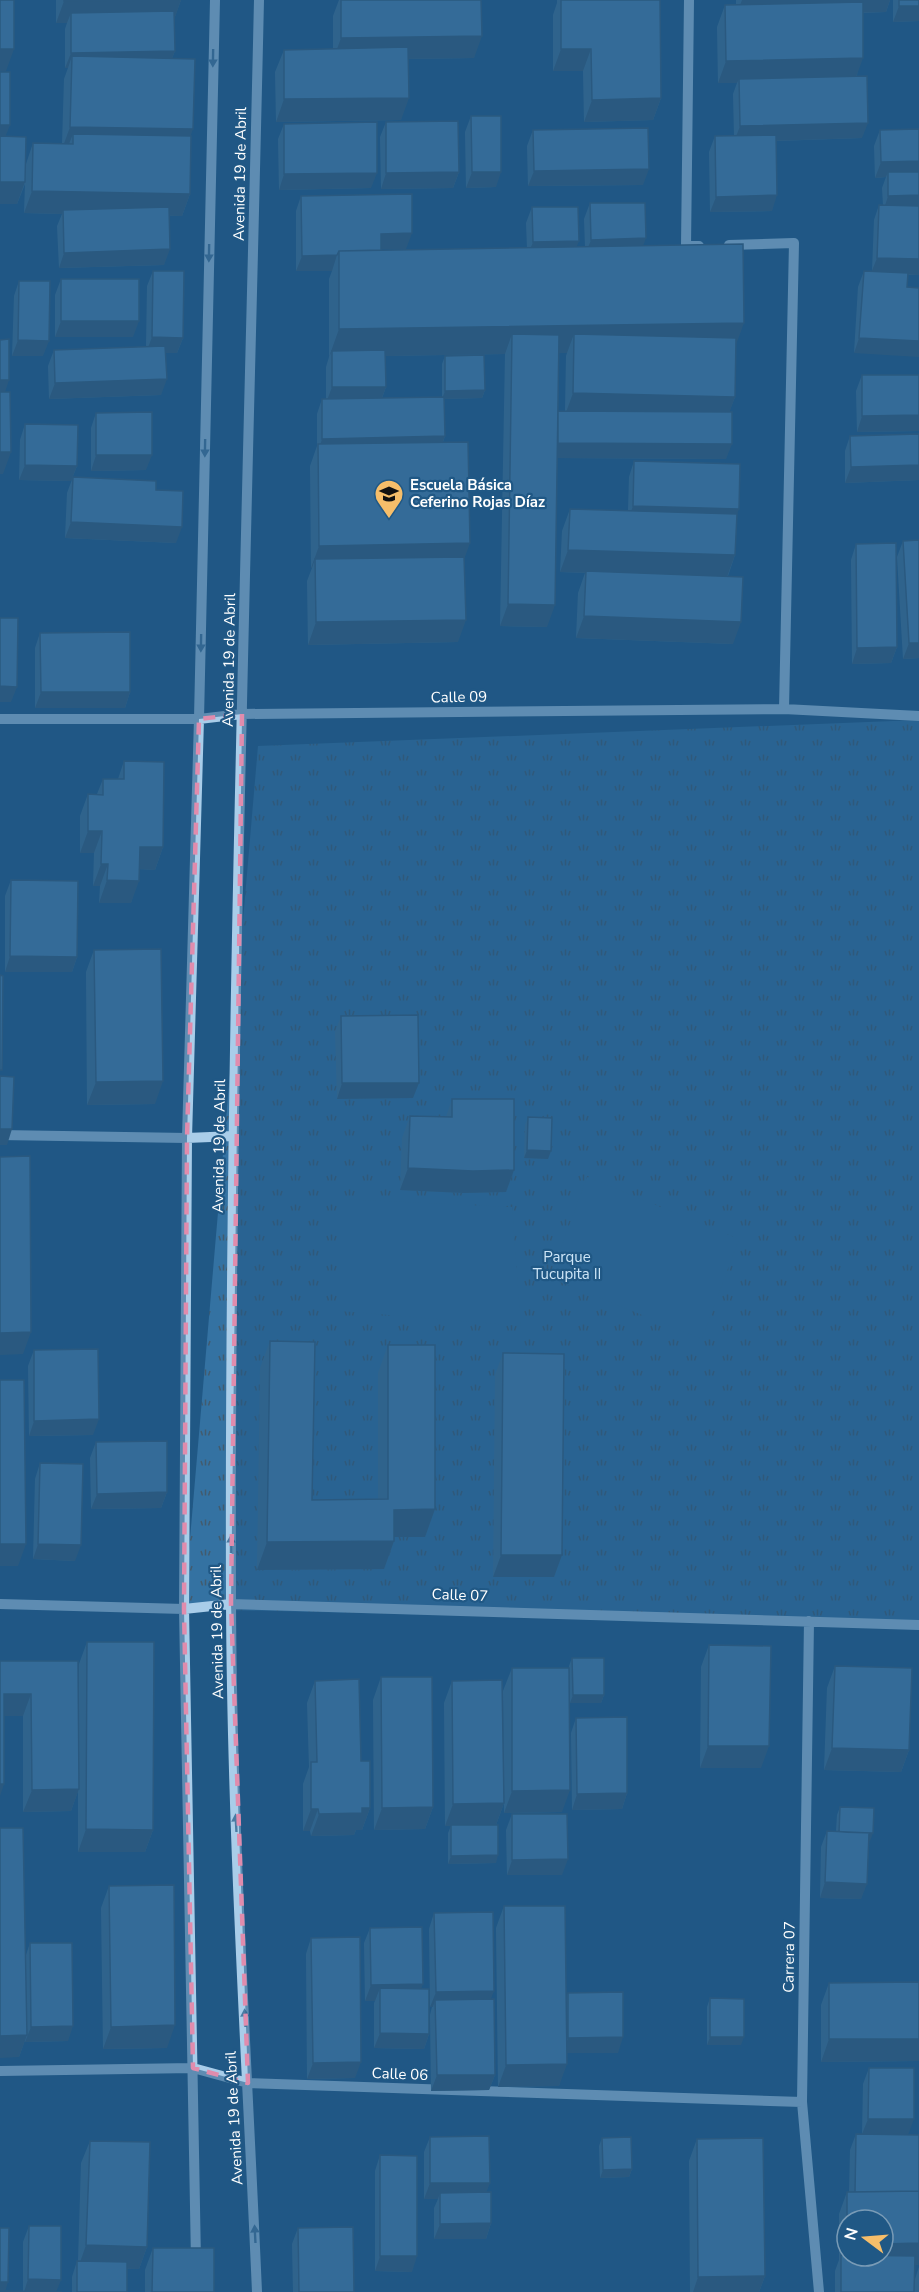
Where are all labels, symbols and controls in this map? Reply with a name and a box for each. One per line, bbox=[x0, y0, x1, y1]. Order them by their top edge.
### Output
one-way arrow bbox=[209, 49, 218, 68]
street label: Avenida 19 de Abril bbox=[229, 106, 251, 241]
one-way arrow bbox=[204, 244, 214, 263]
one-way arrow bbox=[200, 439, 210, 458]
place label: Escuela Básica Ceferino Rojas Díaz bbox=[410, 475, 545, 512]
school or university icon: Escuela Básica Ceferino Rojas Díaz bbox=[373, 478, 405, 520]
street label: Avenida 19 de Abril bbox=[218, 592, 240, 727]
one-way arrow bbox=[196, 634, 206, 653]
street label: Calle 09 bbox=[431, 687, 487, 707]
street label: Avenida 19 de Abril bbox=[208, 1078, 230, 1213]
park label: Parque Tucupita II bbox=[533, 1247, 601, 1284]
one-way arrow bbox=[226, 1535, 236, 1554]
street label: Avenida 19 de Abril bbox=[206, 1564, 228, 1699]
street label: Calle 07 bbox=[431, 1584, 489, 1606]
one-way arrow bbox=[231, 1813, 241, 1832]
street label: Carrera 07 bbox=[778, 1921, 800, 1993]
one-way arrow bbox=[240, 2008, 249, 2027]
street label: Avenida 19 de Abril bbox=[220, 2050, 247, 2185]
street label: Calle 06 bbox=[371, 2063, 429, 2085]
north arrow bbox=[835, 2208, 895, 2268]
one-way arrow bbox=[250, 2224, 259, 2243]
text: N bbox=[839, 2225, 864, 2243]

